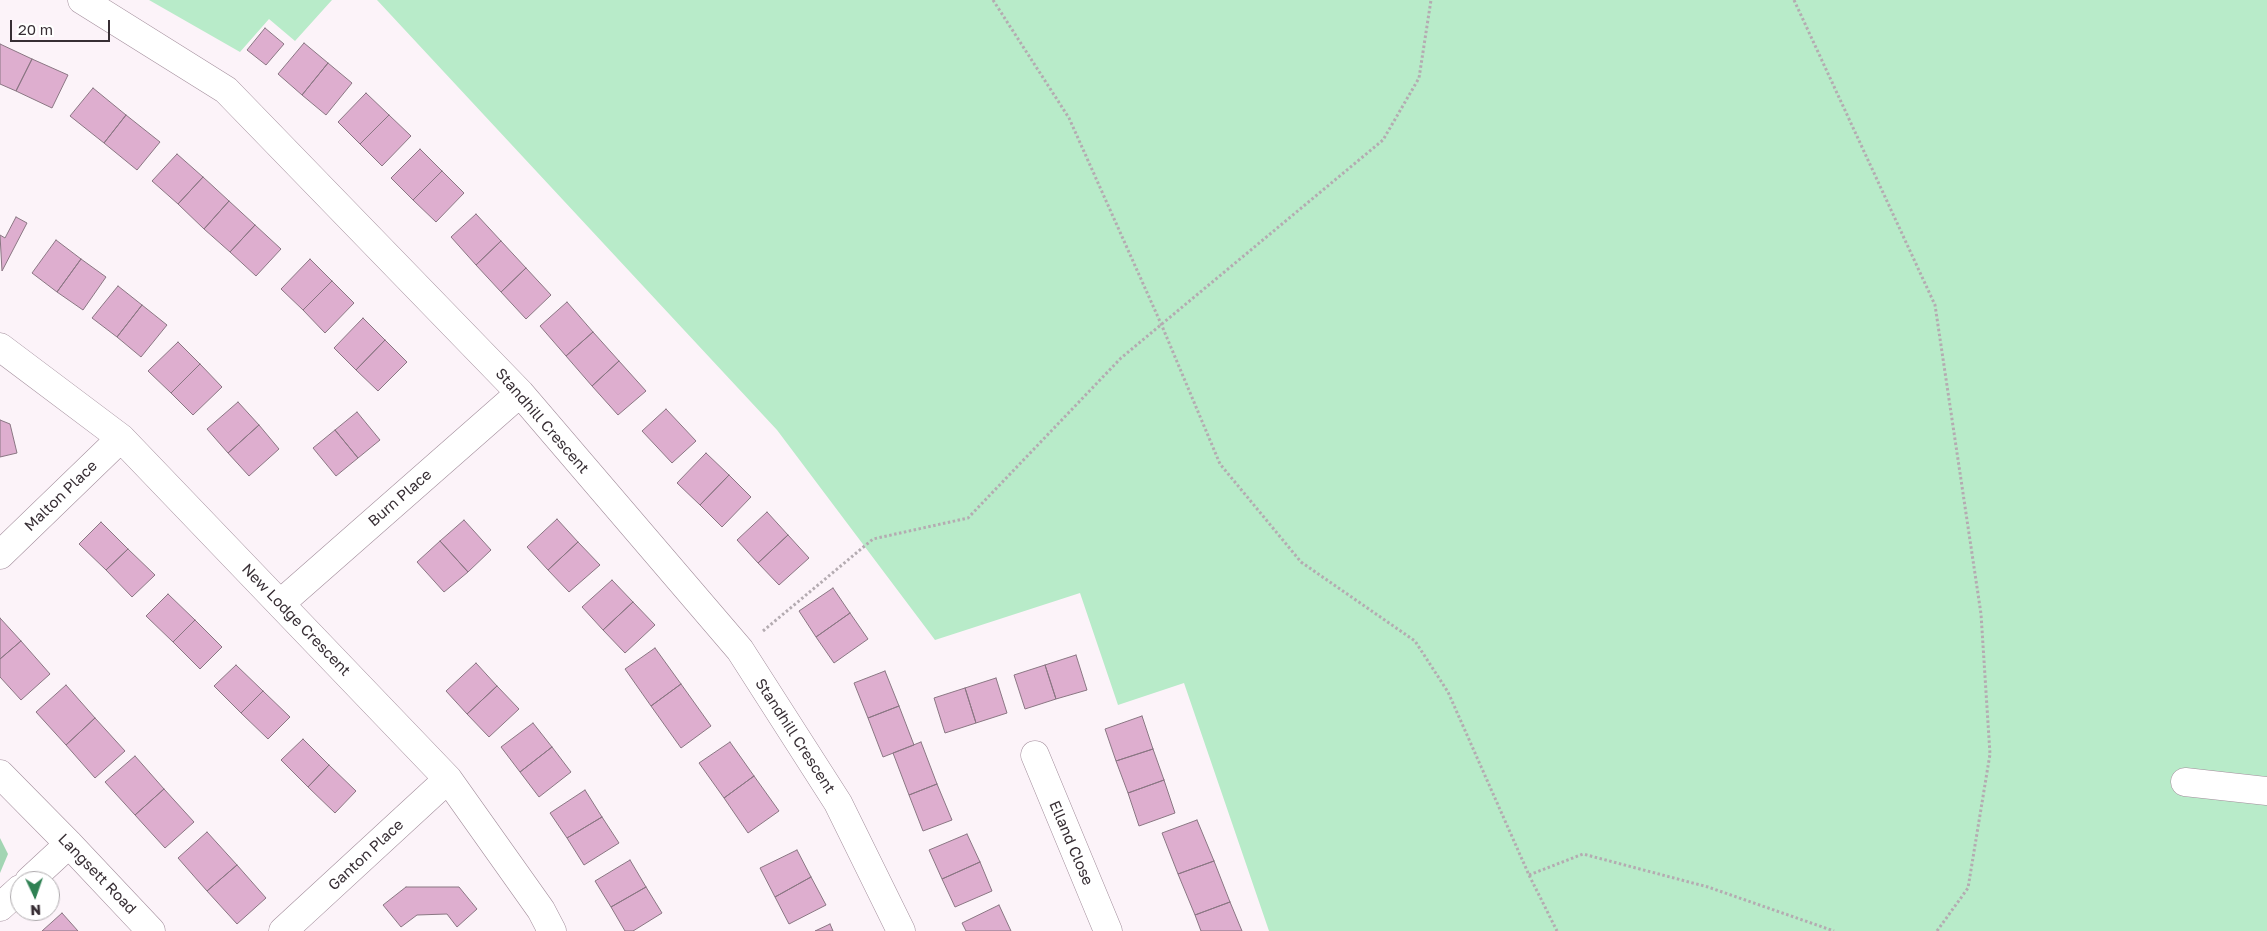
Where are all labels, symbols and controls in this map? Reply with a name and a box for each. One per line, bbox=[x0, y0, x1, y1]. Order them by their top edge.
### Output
scale bar bbox=[12, 10, 112, 42]
text: 20 m bbox=[18, 20, 53, 38]
street label: Standhill Crescent bbox=[491, 365, 593, 477]
street label: Malton Place bbox=[21, 457, 101, 535]
street label: Burn Place bbox=[365, 466, 435, 530]
street label: New Lodge Crescent bbox=[238, 560, 354, 680]
street label: Standhill Crescent bbox=[751, 675, 839, 797]
street label: Elland Close bbox=[1045, 798, 1097, 888]
street label: Ganton Place bbox=[325, 816, 407, 894]
street label: Langsett Road bbox=[54, 830, 140, 918]
north arrow bbox=[10, 871, 60, 921]
text: N bbox=[30, 902, 42, 919]

